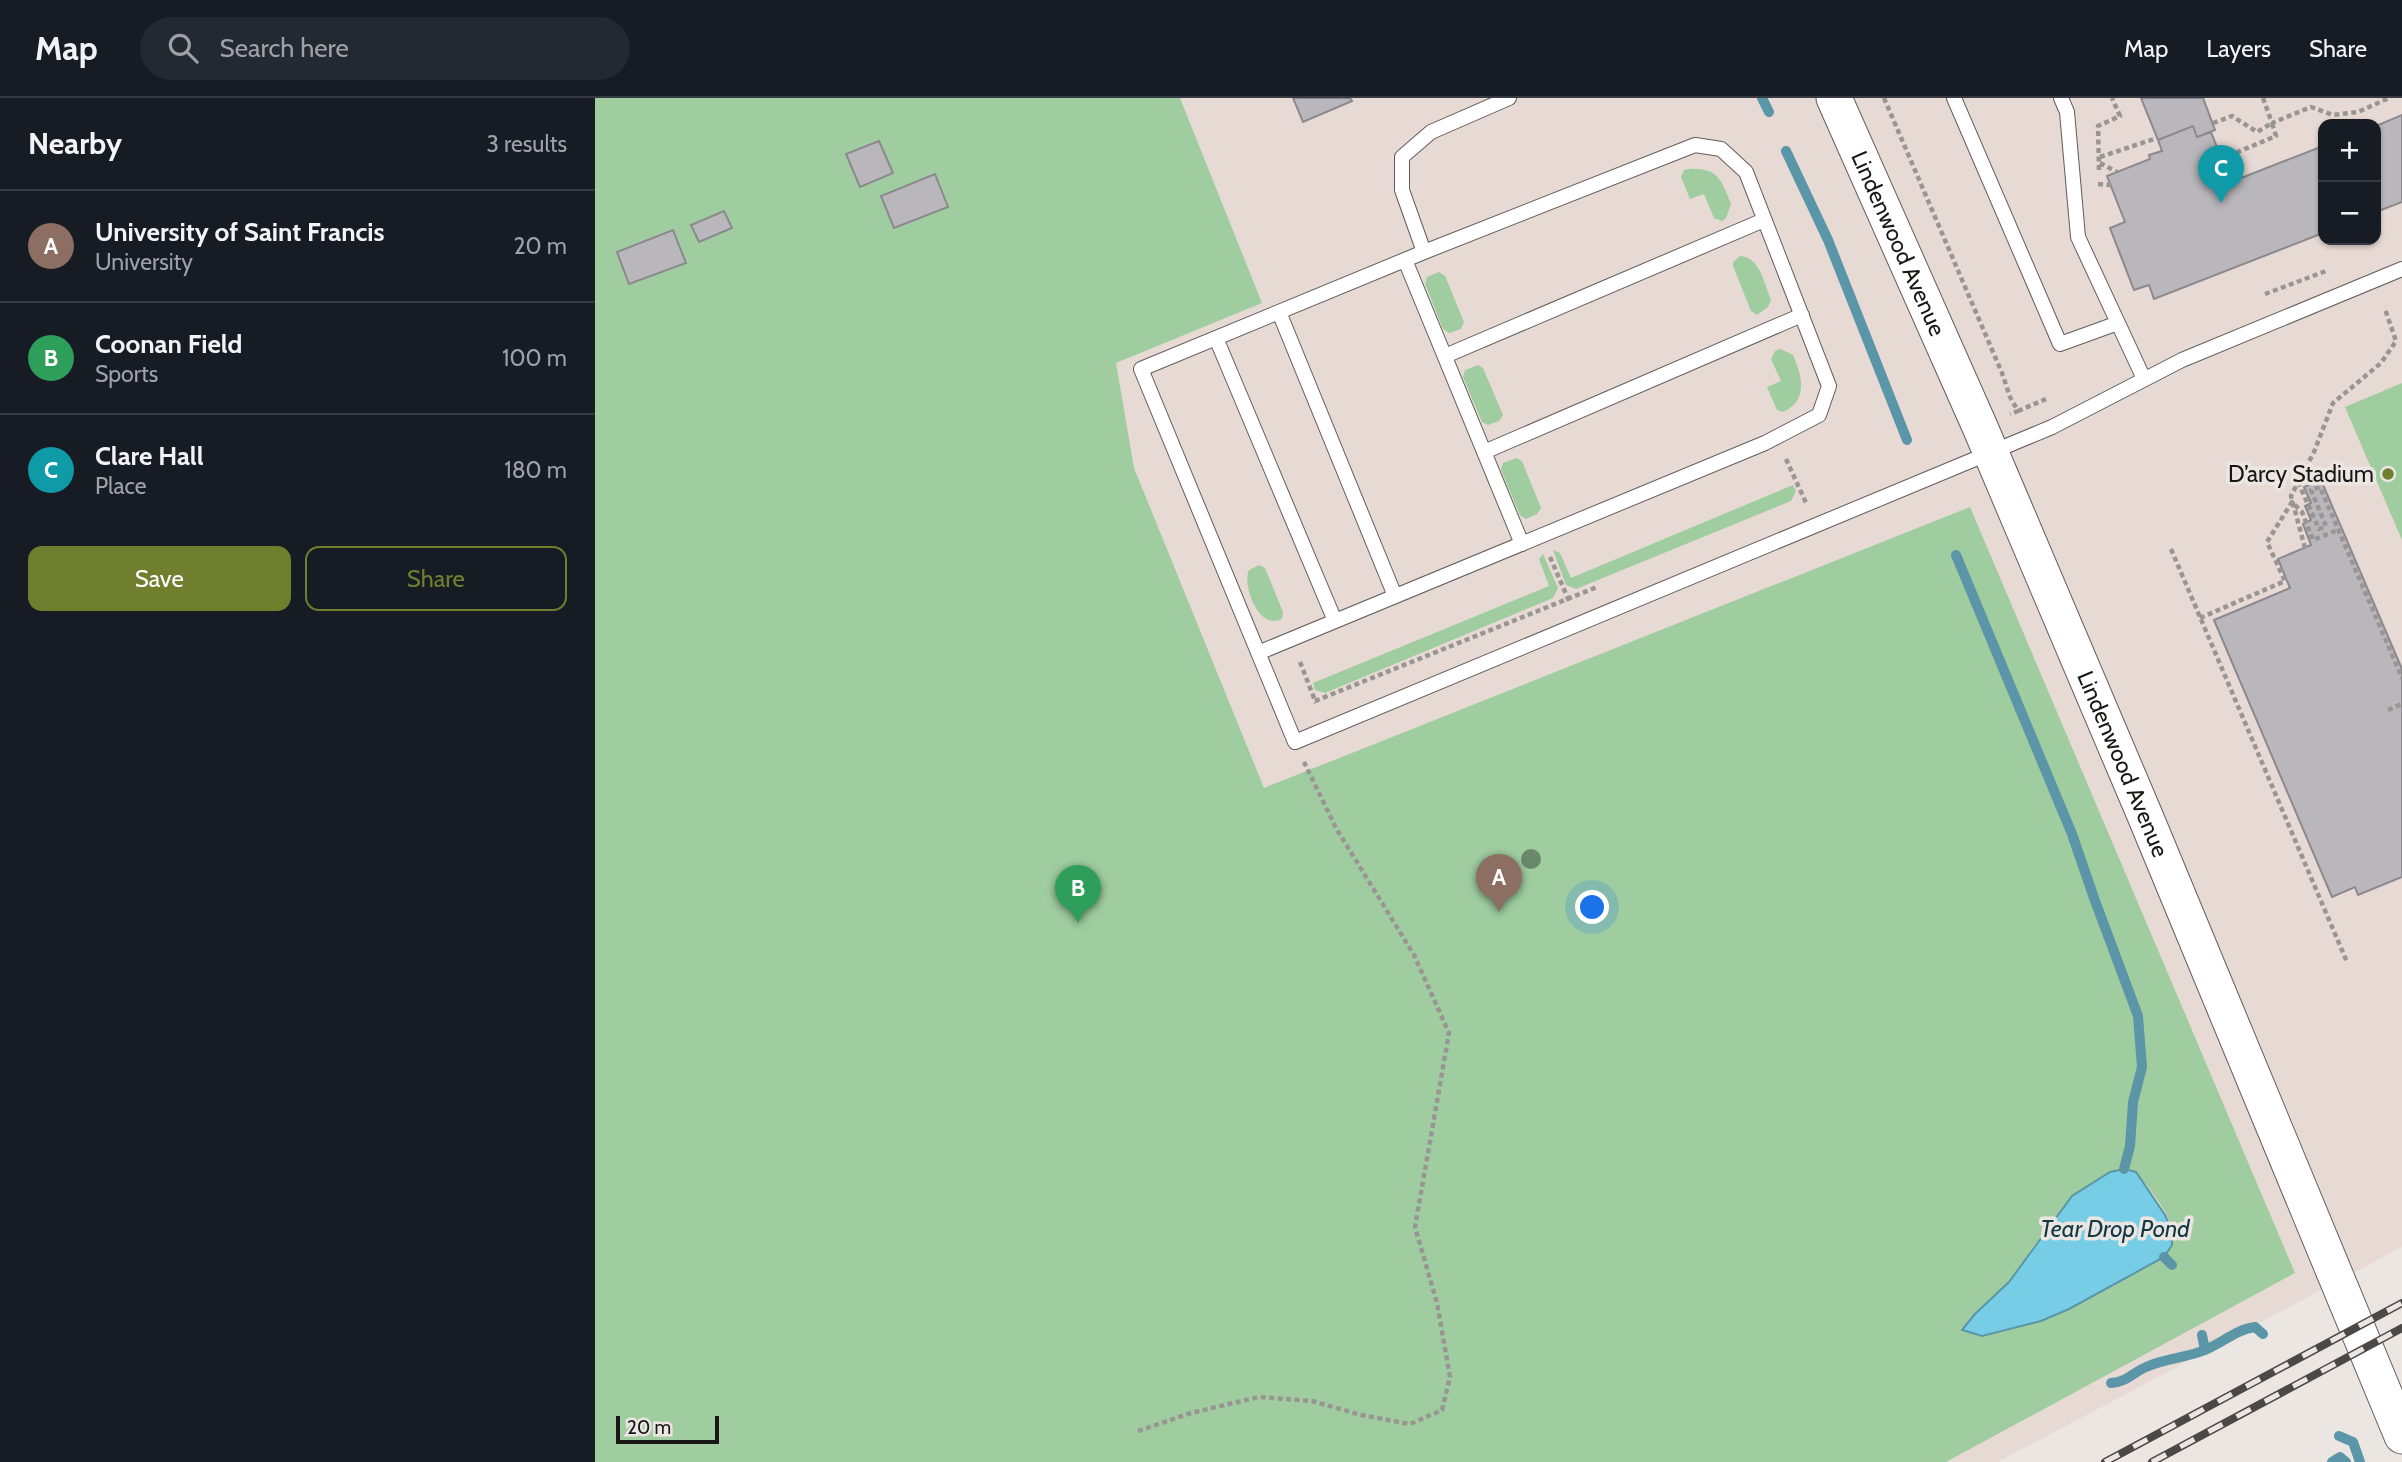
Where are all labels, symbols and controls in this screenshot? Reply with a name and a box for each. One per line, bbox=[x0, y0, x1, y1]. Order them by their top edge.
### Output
search box bbox=[140, 17, 630, 80]
text: Map bbox=[35, 28, 98, 68]
icon: search bbox=[164, 29, 202, 67]
text: Search here bbox=[220, 32, 349, 64]
text: Map bbox=[2124, 34, 2168, 63]
text: Layers bbox=[2206, 34, 2271, 63]
text: Share bbox=[2309, 34, 2367, 63]
map controls bbox=[2318, 119, 2381, 245]
button: + bbox=[2318, 119, 2381, 182]
text: Nearby bbox=[28, 125, 122, 162]
text: 3 results bbox=[486, 130, 567, 158]
pin: C bbox=[2198, 145, 2244, 203]
street label: Lindenwood Avenue bbox=[1845, 147, 1952, 340]
button: − bbox=[2318, 182, 2381, 245]
text: University of Saint Francis bbox=[95, 216, 385, 248]
text: A bbox=[44, 232, 58, 260]
text: 20 m bbox=[514, 232, 567, 260]
text: University bbox=[95, 248, 193, 276]
text: Coonan Field bbox=[95, 328, 242, 360]
text: B bbox=[44, 344, 58, 372]
text: 100 m bbox=[502, 344, 567, 372]
text: Sports bbox=[95, 360, 158, 388]
text: Clare Hall bbox=[95, 440, 204, 472]
text: C bbox=[44, 456, 58, 484]
text: 180 m bbox=[504, 456, 567, 484]
place label: D’arcy Stadium bbox=[2228, 460, 2374, 488]
marker: D’arcy Stadium bbox=[2380, 466, 2396, 482]
text: Place bbox=[95, 472, 147, 500]
button: Save bbox=[28, 546, 291, 611]
button: Share bbox=[305, 546, 567, 611]
street label: Lindenwood Avenue bbox=[2071, 667, 2175, 861]
pin: A bbox=[1476, 854, 1522, 912]
pin: B bbox=[1055, 865, 1101, 923]
your location bbox=[1575, 890, 1609, 924]
water label: Tear Drop Pond bbox=[2040, 1214, 2190, 1243]
scale bar bbox=[616, 1413, 719, 1445]
text: 20 m bbox=[627, 1416, 671, 1439]

